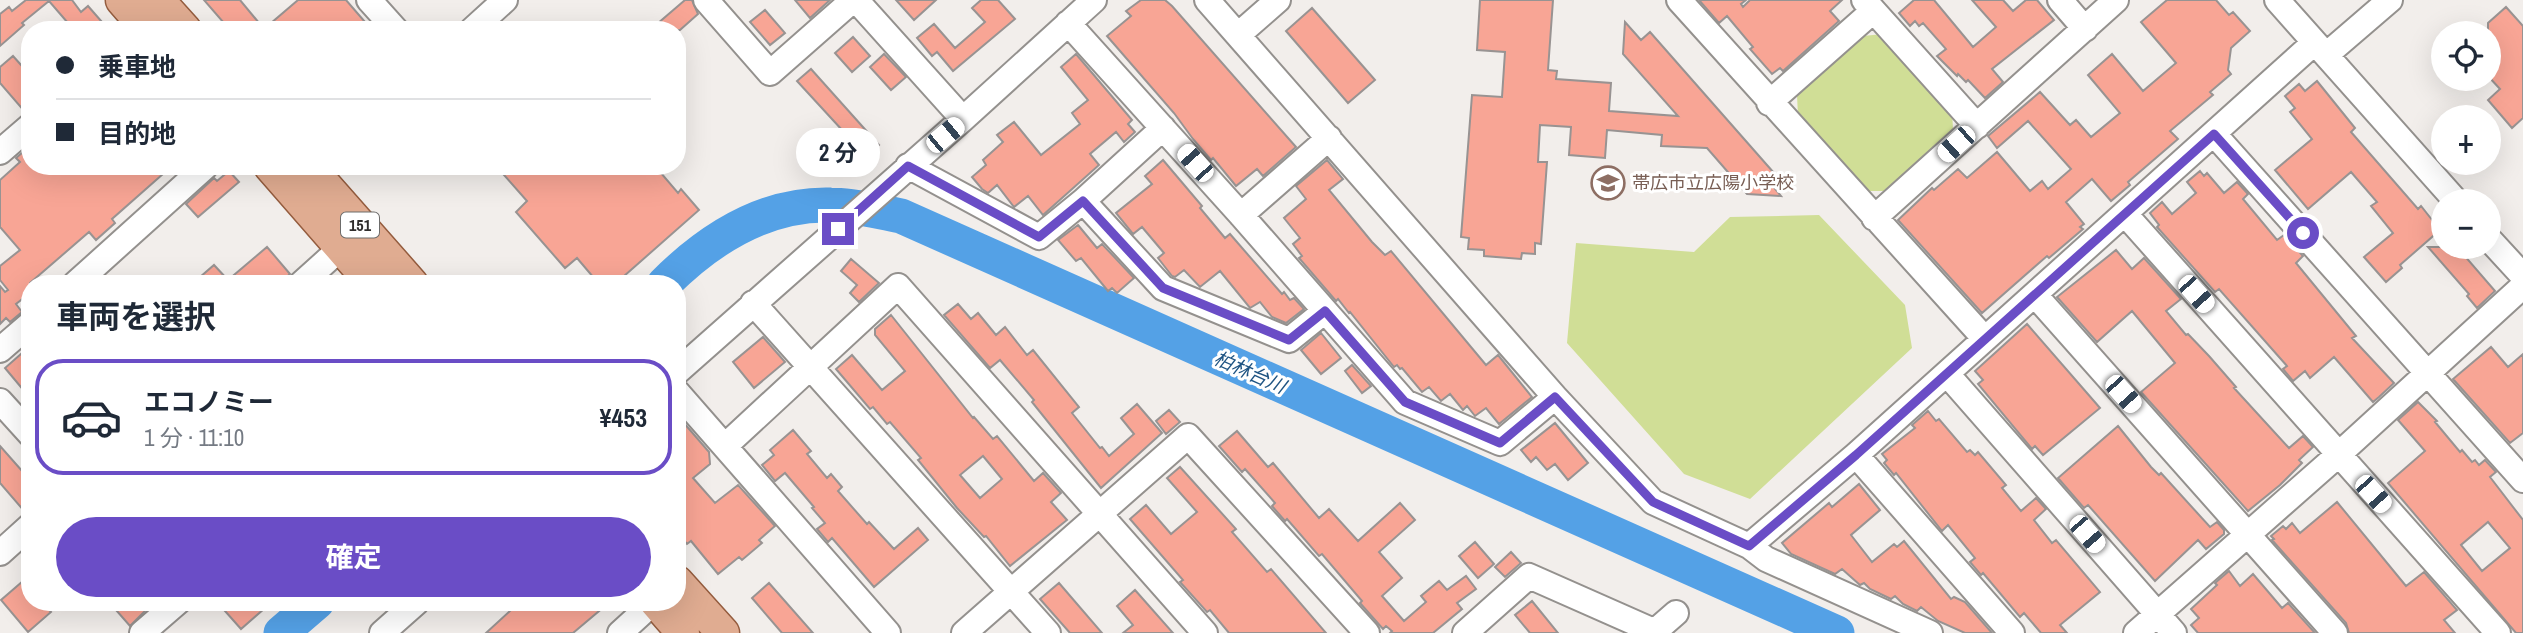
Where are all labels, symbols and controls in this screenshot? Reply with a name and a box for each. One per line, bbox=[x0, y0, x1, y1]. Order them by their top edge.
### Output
map controls bbox=[2431, 21, 2501, 259]
button: locate bbox=[2431, 21, 2501, 91]
text: 乗車地 bbox=[98, 49, 176, 84]
button: + bbox=[2431, 105, 2501, 175]
car bbox=[923, 113, 968, 157]
text: 目的地 bbox=[98, 116, 176, 151]
car bbox=[1934, 122, 1979, 166]
callout: 2 分 bbox=[796, 128, 880, 176]
text: 2 分 bbox=[819, 137, 857, 168]
car bbox=[1174, 140, 1217, 186]
school or university icon: 帯広市立広陽小学校 bbox=[1589, 164, 1627, 202]
place label: 帯広市立広陽小学校 bbox=[1632, 170, 1794, 195]
button: − bbox=[2431, 189, 2501, 259]
road number: 151 bbox=[341, 213, 379, 238]
route end bbox=[822, 213, 854, 245]
route start bbox=[2287, 217, 2319, 249]
car bbox=[2175, 271, 2218, 317]
text: 車両を選択 bbox=[56, 295, 216, 338]
water label: 柏林台川 bbox=[1210, 345, 1292, 400]
car bbox=[2102, 371, 2145, 417]
text: エコノミー bbox=[144, 384, 274, 419]
icon: car bbox=[60, 386, 123, 449]
text: ¥453 bbox=[600, 400, 647, 435]
text: 1 分 · 11:10 bbox=[144, 422, 244, 453]
car bbox=[2352, 471, 2395, 517]
car bbox=[2066, 511, 2109, 557]
button: 確定 bbox=[56, 517, 651, 597]

